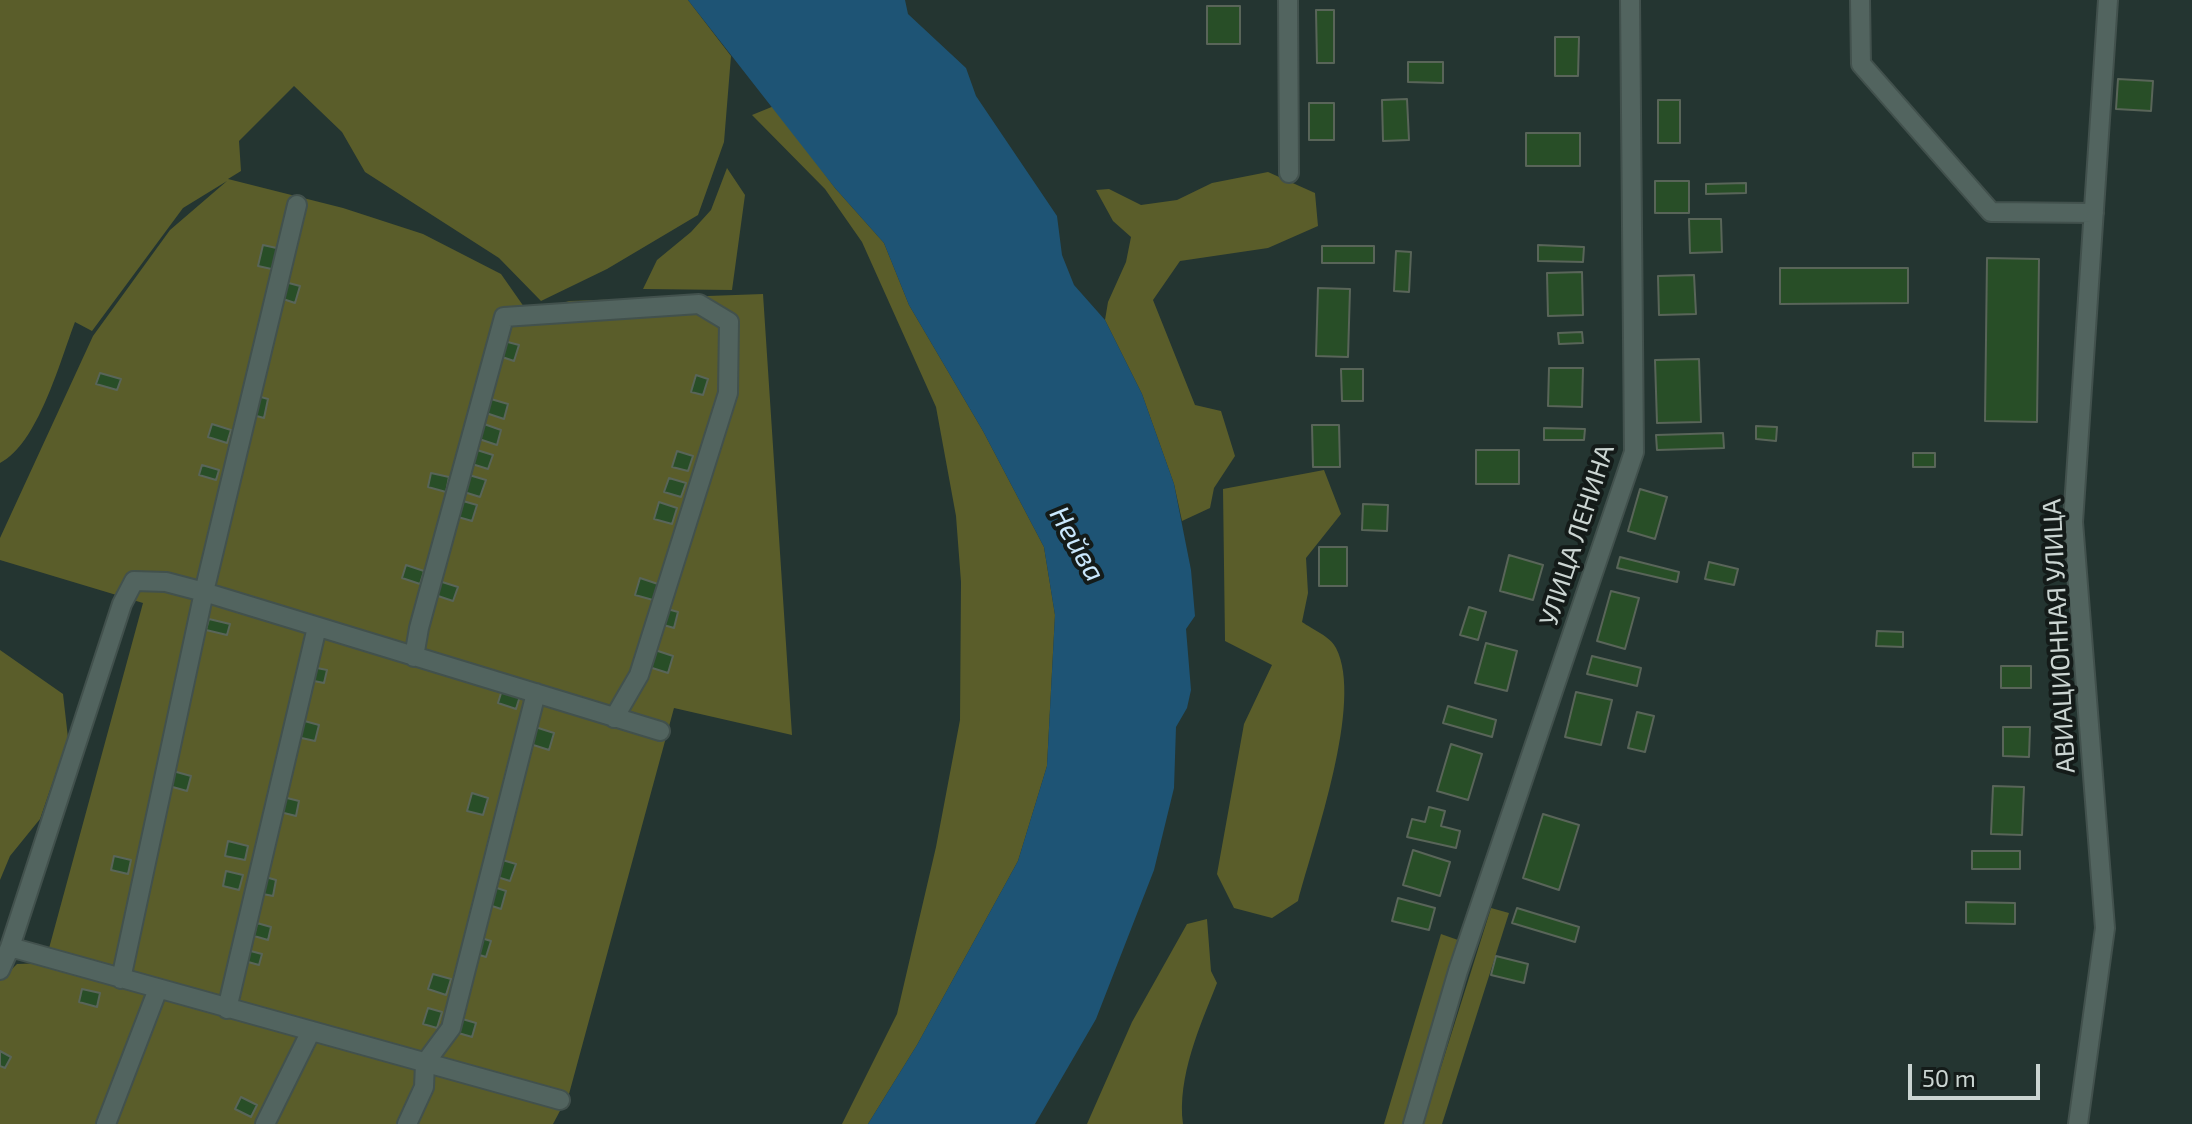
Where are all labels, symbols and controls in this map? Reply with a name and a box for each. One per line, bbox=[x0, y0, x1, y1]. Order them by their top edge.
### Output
street label: УЛИЦА ЛЕНИНА bbox=[1533, 440, 1621, 630]
street label: АВИАЦИОННАЯ УЛИЦА bbox=[2036, 498, 2082, 774]
water label: Нейва bbox=[1042, 501, 1112, 587]
scale bar bbox=[1912, 1048, 2044, 1098]
text: 50 m bbox=[1922, 1063, 1976, 1092]

